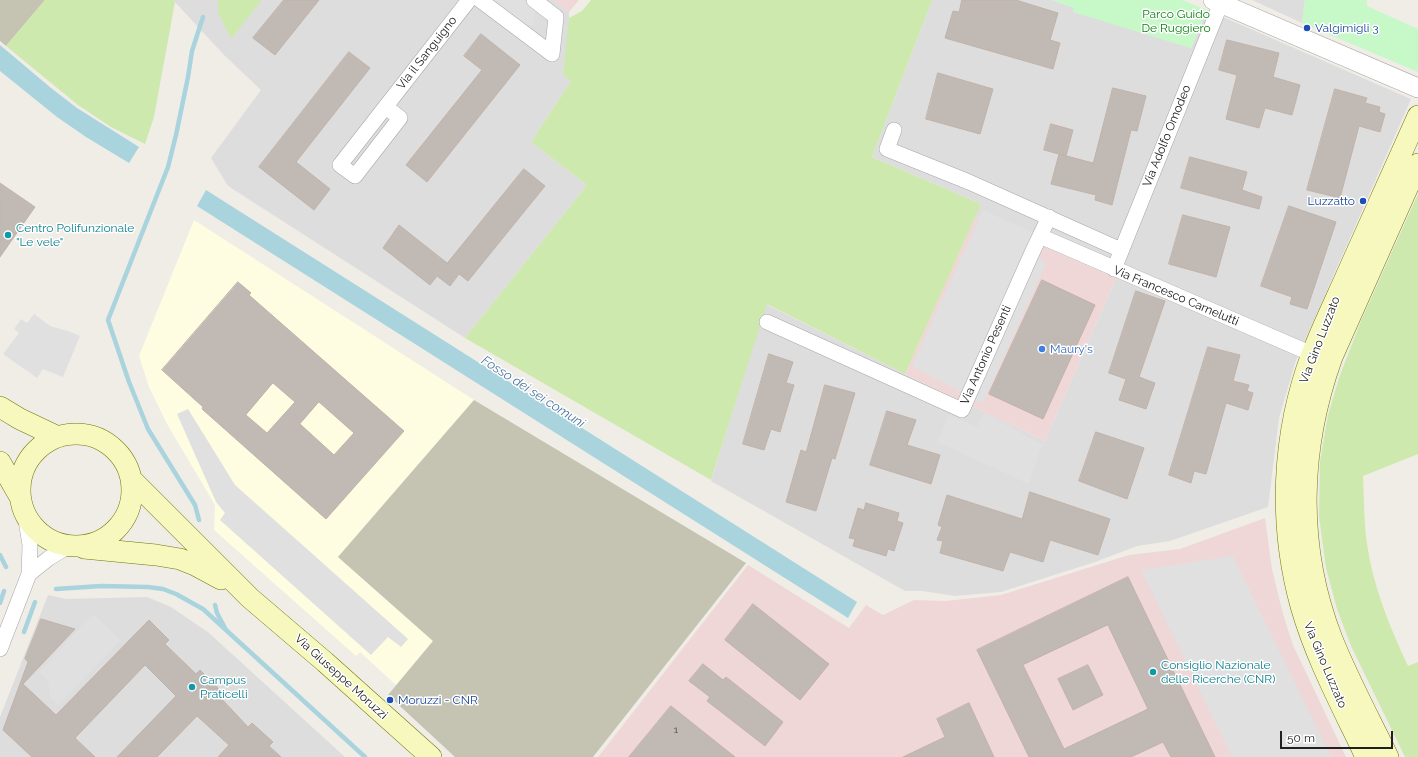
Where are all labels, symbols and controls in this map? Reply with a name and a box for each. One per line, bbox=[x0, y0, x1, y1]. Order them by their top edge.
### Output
park label: Parco Guido De Ruggiero bbox=[1141, 7, 1211, 35]
street label: Via il Sanguigno bbox=[394, 14, 460, 92]
place label: Valgimigli 3 bbox=[1315, 21, 1379, 35]
marker: Valgimigli 3 bbox=[1302, 23, 1312, 33]
street label: Via Adolfo Omodeo bbox=[1140, 83, 1194, 189]
place label: Luzzatto bbox=[1308, 194, 1355, 208]
marker: Luzzatto bbox=[1358, 196, 1368, 206]
place label: Centro Polifunzionale "Le vele" bbox=[16, 221, 134, 249]
marker: Centro Polifunzionale "Le vele" bbox=[3, 230, 13, 240]
street label: Via Francesco Carnelutti bbox=[1111, 263, 1241, 329]
street label: Via Gino Luzzato bbox=[1297, 294, 1343, 386]
street label: Via Antonio Pesenti bbox=[958, 303, 1014, 407]
place label: Maury's bbox=[1050, 342, 1093, 356]
marker: Maury's bbox=[1037, 344, 1047, 354]
water label: Fosso dei sei comuni bbox=[478, 353, 588, 431]
street label: Via Gino Luzzato bbox=[1300, 620, 1350, 710]
street label: Via Giuseppe Moruzzi bbox=[292, 632, 390, 722]
place label: Consiglio Nazionale delle Ricerche (CNR) bbox=[1161, 658, 1275, 686]
marker: Consiglio Nazionale delle Ricerche (CNR) bbox=[1148, 667, 1158, 677]
place label: Campus Praticelli bbox=[200, 673, 247, 701]
marker: Campus Praticelli bbox=[187, 682, 197, 692]
place label: Moruzzi - CNR bbox=[398, 693, 478, 707]
marker: Moruzzi - CNR bbox=[385, 695, 395, 705]
scale bar bbox=[1282, 723, 1395, 749]
house number: 1 bbox=[674, 724, 678, 736]
text: 50 m bbox=[1287, 731, 1315, 745]

